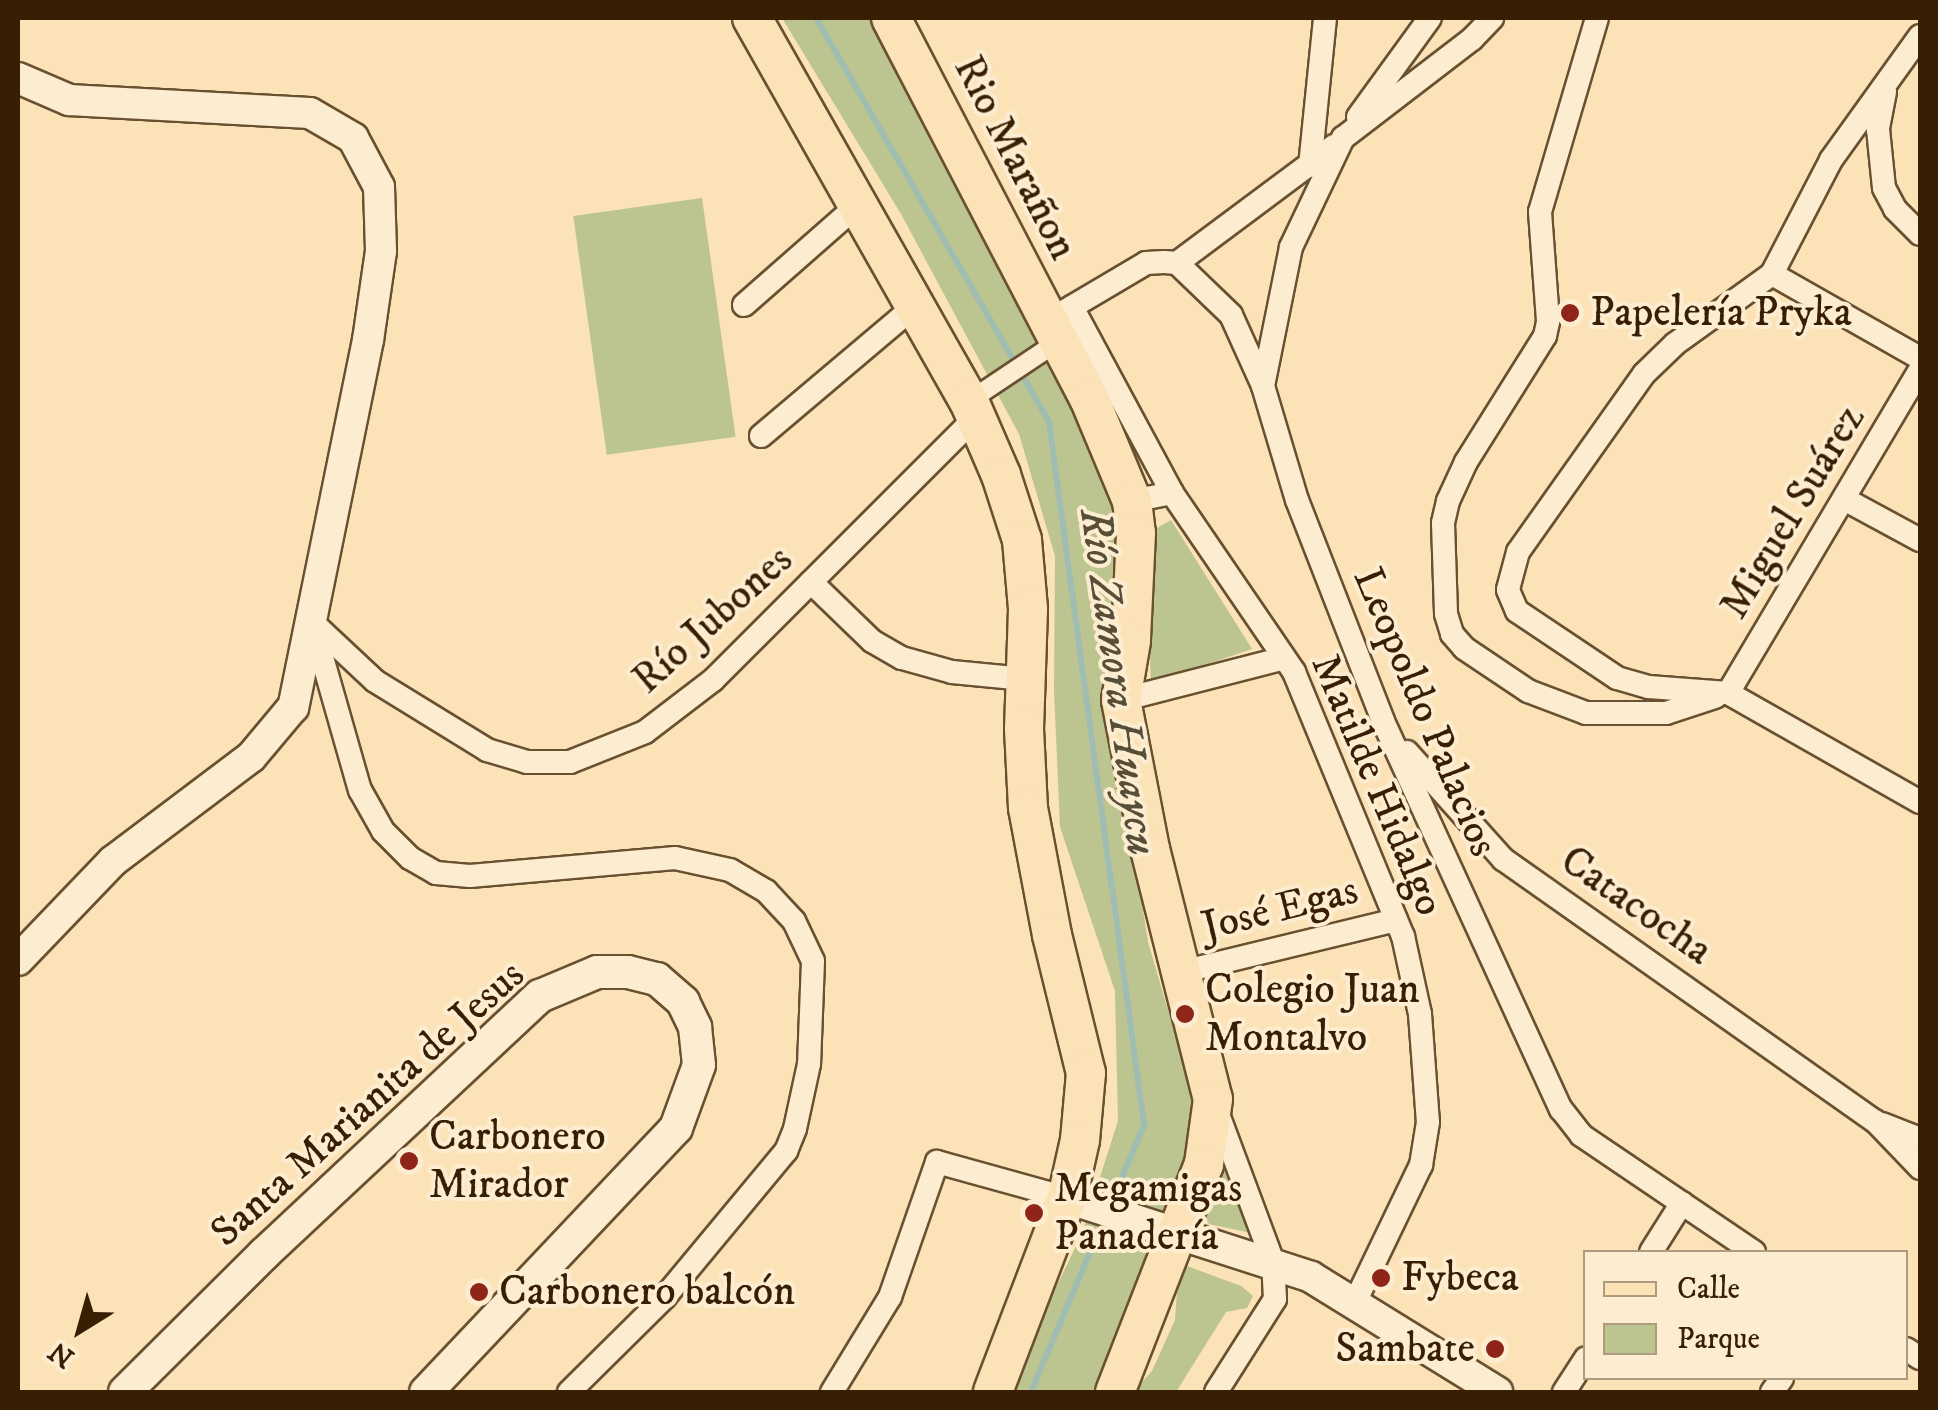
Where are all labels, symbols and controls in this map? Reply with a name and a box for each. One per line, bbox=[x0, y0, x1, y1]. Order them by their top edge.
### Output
street label: Rio Marañon bbox=[942, 48, 1088, 268]
place label: Papelería Pryka bbox=[1590, 288, 1852, 338]
marker: Papelería Pryka bbox=[1559, 302, 1581, 324]
street label: Miguel Suárez bbox=[1710, 396, 1876, 628]
water label: Río Zamora Huaycu bbox=[1066, 505, 1168, 859]
street label: Río Jubones bbox=[623, 535, 803, 705]
street label: Leopoldo Palacios bbox=[1342, 560, 1508, 864]
street label: Matilde Hidalgo bbox=[1299, 647, 1455, 923]
street label: Catacocha bbox=[1550, 836, 1722, 976]
street label: José Egas bbox=[1197, 865, 1363, 953]
street label: Santa Marianita de Jesus bbox=[201, 950, 535, 1258]
place label: Colegio Juan Montalvo bbox=[1205, 965, 1420, 1064]
marker: Colegio Juan Montalvo bbox=[1174, 1003, 1196, 1025]
place label: Carbonero Mirador bbox=[429, 1112, 606, 1210]
marker: Carbonero Mirador bbox=[398, 1150, 420, 1172]
place label: Megamigas Panadería bbox=[1054, 1164, 1242, 1262]
marker: Megamigas Panadería bbox=[1023, 1202, 1045, 1224]
legend bbox=[1583, 1250, 1908, 1380]
place label: Fybeca bbox=[1401, 1253, 1519, 1303]
place label: Carbonero balcón bbox=[499, 1267, 795, 1317]
marker: Fybeca bbox=[1370, 1267, 1392, 1289]
text: Calle bbox=[1677, 1271, 1740, 1308]
north arrow bbox=[30, 1280, 130, 1380]
marker: Carbonero balcón bbox=[468, 1281, 490, 1303]
text: Parque bbox=[1677, 1321, 1760, 1358]
place label: Sambate bbox=[1335, 1324, 1475, 1374]
text: N bbox=[42, 1333, 81, 1375]
marker: Sambate bbox=[1484, 1338, 1506, 1360]

